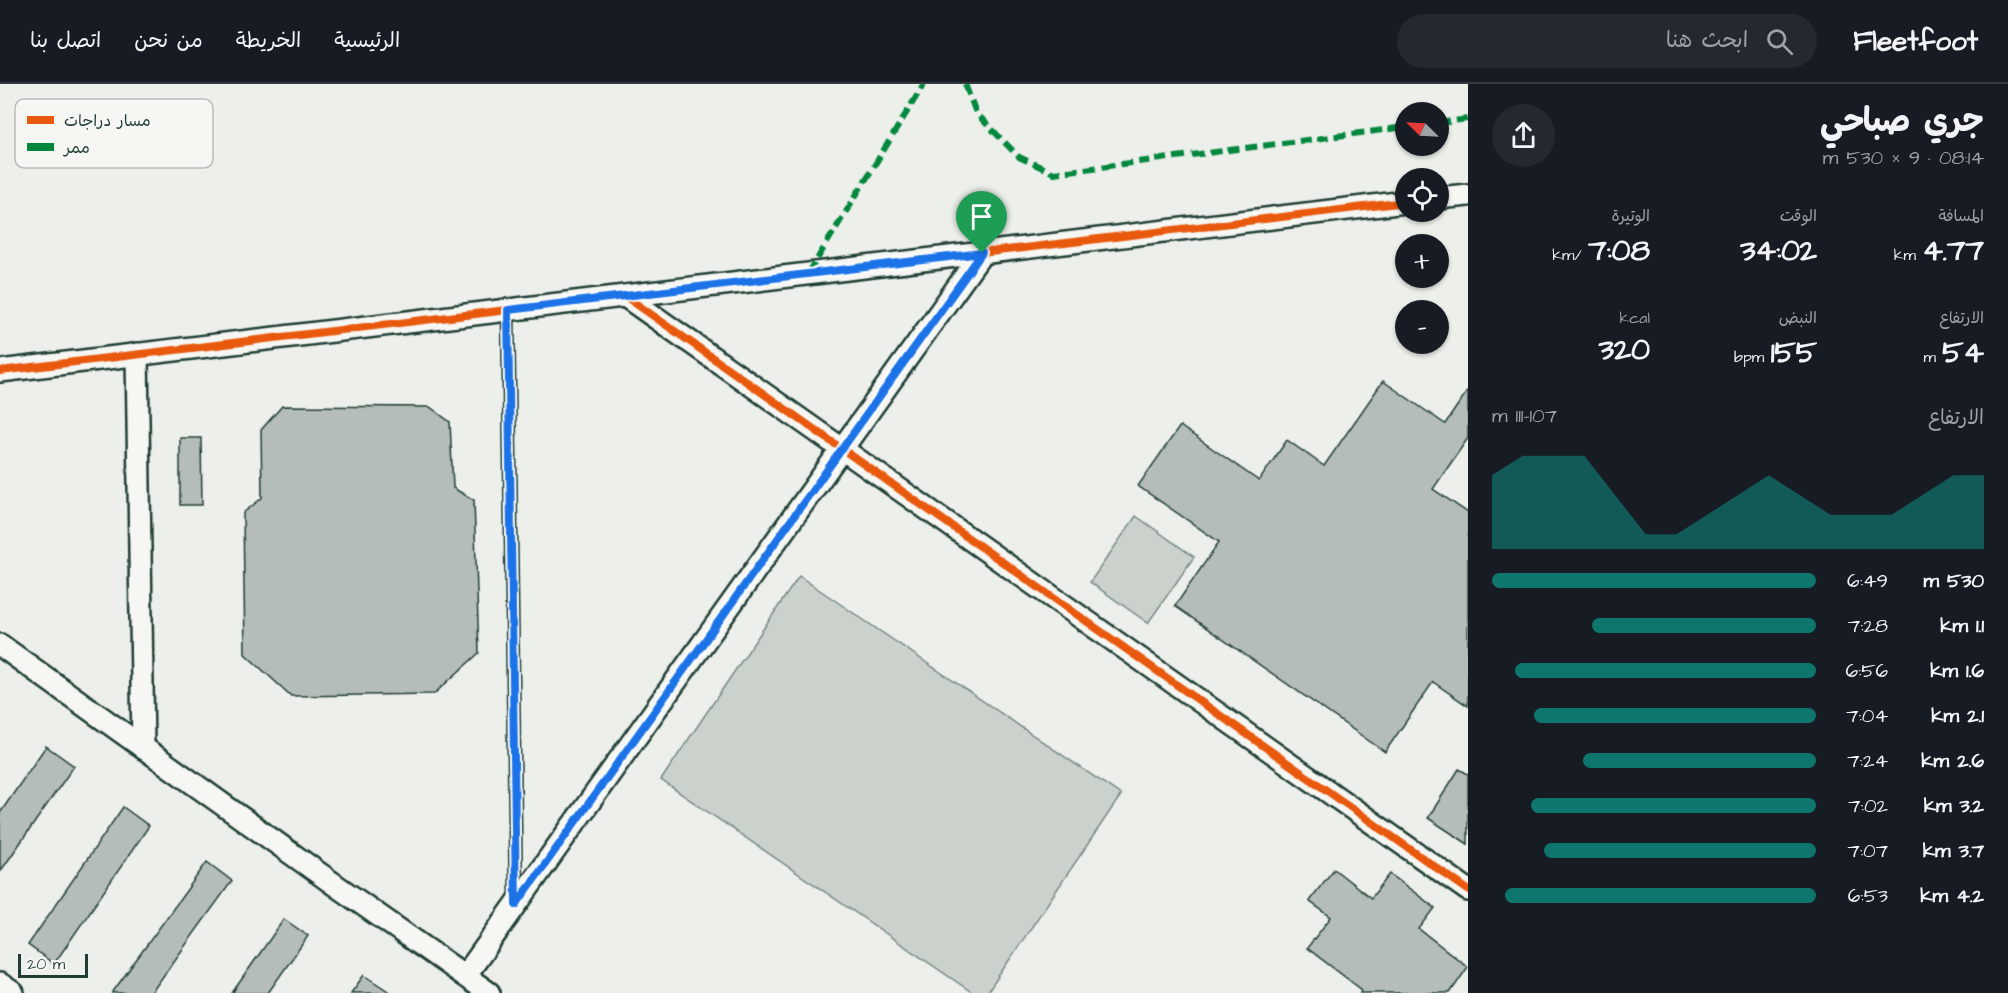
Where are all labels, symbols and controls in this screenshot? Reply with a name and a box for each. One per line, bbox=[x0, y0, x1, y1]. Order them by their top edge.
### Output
search box bbox=[1397, 14, 1817, 68]
text: Fleetfoot bbox=[1853, 22, 1978, 61]
text: ابحث هنا bbox=[1666, 25, 1748, 56]
icon: search bbox=[1763, 25, 1796, 58]
text: اتصل بنا bbox=[30, 26, 101, 55]
text: من نحن bbox=[134, 26, 203, 55]
text: الخريطة bbox=[236, 26, 301, 55]
text: الرئيسية bbox=[334, 26, 400, 55]
text: جري صباحي bbox=[1820, 98, 1984, 144]
legend bbox=[15, 99, 213, 168]
north arrow bbox=[1395, 102, 1449, 156]
map controls bbox=[1395, 102, 1449, 354]
button: share bbox=[1492, 104, 1555, 167]
text: مسار دراجات bbox=[64, 110, 151, 132]
text: ممر bbox=[62, 137, 90, 159]
text: 08:14 · 9 × 530 m bbox=[1823, 144, 1984, 172]
button: locate bbox=[1395, 168, 1449, 222]
pin bbox=[956, 191, 1007, 253]
icon: arrive bbox=[965, 200, 998, 233]
text: الوتيرة bbox=[1611, 205, 1650, 227]
text: الوقت bbox=[1780, 205, 1817, 227]
text: المسافة bbox=[1938, 205, 1984, 227]
text: 7:08 bbox=[1588, 230, 1650, 272]
text: 34:02 bbox=[1740, 230, 1817, 272]
text: 4.77 bbox=[1922, 230, 1984, 272]
button: + bbox=[1395, 234, 1449, 288]
text: /km bbox=[1552, 244, 1588, 266]
text: km bbox=[1894, 244, 1922, 266]
button: − bbox=[1395, 300, 1449, 354]
text: kcal bbox=[1619, 307, 1650, 329]
text: النبض bbox=[1779, 307, 1817, 329]
text: الارتفاع bbox=[1939, 307, 1984, 329]
text: 320 bbox=[1599, 329, 1650, 371]
text: 155 bbox=[1771, 332, 1817, 374]
text: 54 bbox=[1942, 332, 1984, 374]
text: bpm bbox=[1734, 346, 1771, 368]
text: m bbox=[1923, 346, 1942, 368]
text: 107–111 m bbox=[1492, 402, 1557, 430]
text: الارتفاع bbox=[1928, 404, 1984, 432]
text: 6:49 bbox=[1847, 567, 1888, 595]
text: 530 m bbox=[1923, 567, 1984, 595]
text: 7:28 bbox=[1848, 612, 1888, 640]
text: 1.1 km bbox=[1940, 612, 1984, 640]
text: 6:56 bbox=[1845, 657, 1888, 685]
text: 1.6 km bbox=[1930, 657, 1984, 685]
text: 7:04 bbox=[1846, 702, 1888, 730]
text: 2.1 km bbox=[1931, 702, 1984, 730]
text: 7:24 bbox=[1847, 747, 1888, 775]
text: 2.6 km bbox=[1921, 747, 1984, 775]
text: 7:02 bbox=[1848, 792, 1888, 820]
text: 3.2 km bbox=[1924, 792, 1984, 820]
text: 7:07 bbox=[1847, 837, 1888, 865]
text: 3.7 km bbox=[1923, 837, 1984, 865]
text: 6:53 bbox=[1848, 882, 1888, 910]
text: 4.2 km bbox=[1920, 882, 1984, 910]
scale bar bbox=[18, 951, 88, 978]
text: 20 m bbox=[27, 953, 65, 975]

